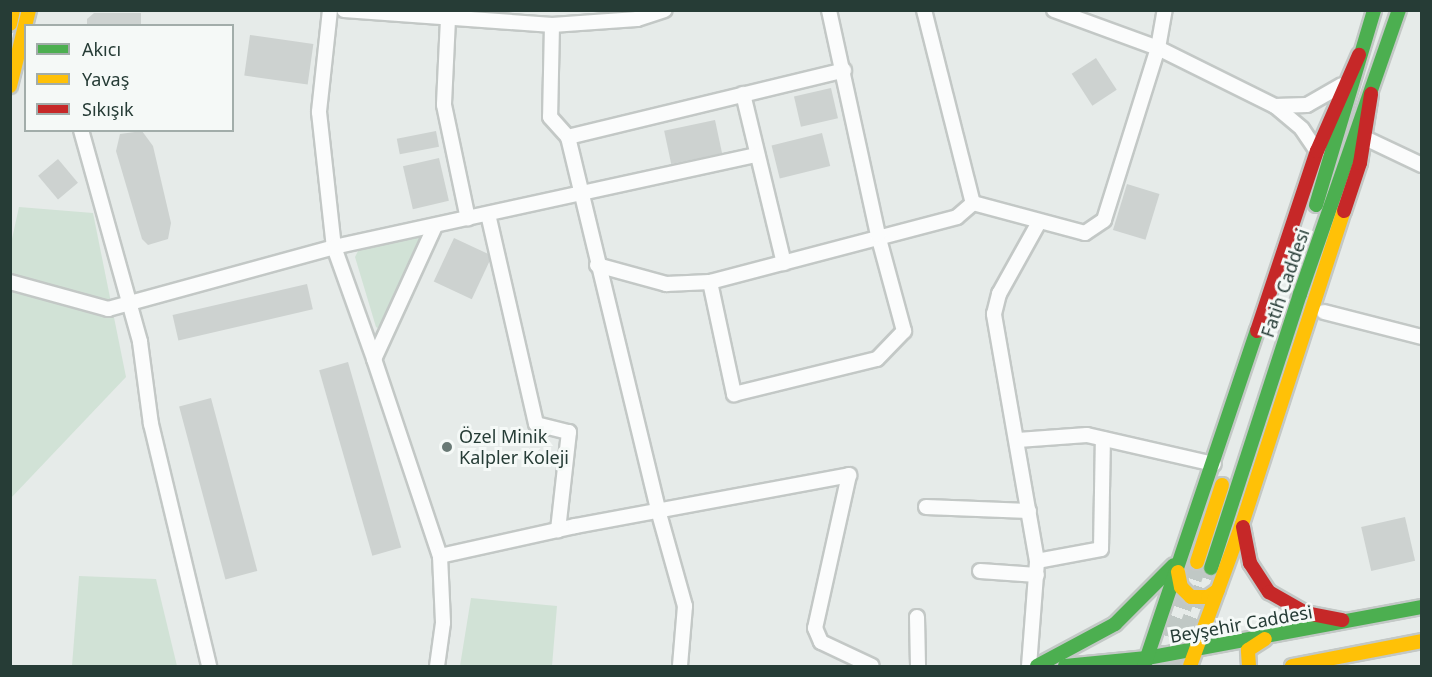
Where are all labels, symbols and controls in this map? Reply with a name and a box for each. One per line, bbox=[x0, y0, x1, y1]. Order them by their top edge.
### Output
legend bbox=[24, 24, 234, 132]
text: Akıcı bbox=[82, 37, 121, 61]
text: Yavaş bbox=[82, 67, 129, 91]
text: Sıkışık bbox=[82, 97, 134, 121]
street label: Fatih Caddesi bbox=[1256, 226, 1314, 340]
place label: Özel Minik Kalpler Koleji bbox=[459, 426, 569, 468]
marker: Özel Minik Kalpler Koleji bbox=[440, 440, 454, 454]
street label: Beyşehir Caddesi bbox=[1168, 601, 1314, 647]

